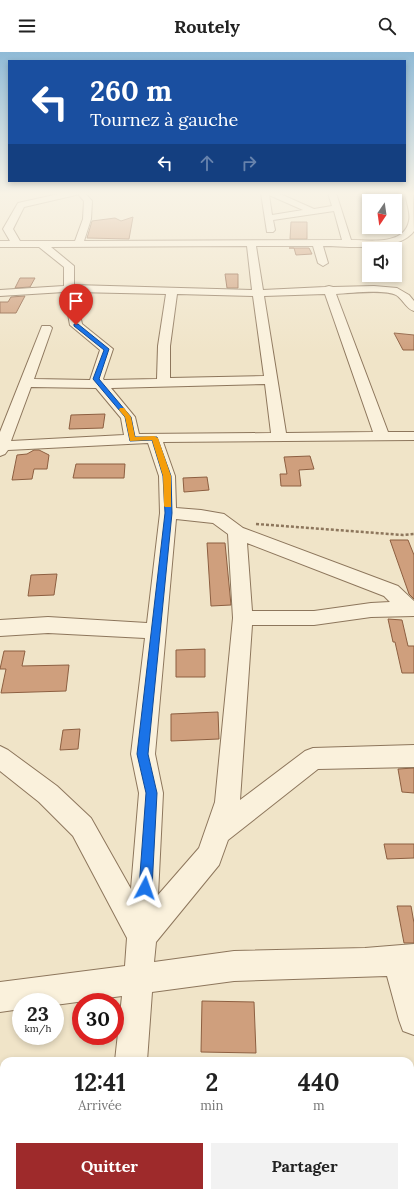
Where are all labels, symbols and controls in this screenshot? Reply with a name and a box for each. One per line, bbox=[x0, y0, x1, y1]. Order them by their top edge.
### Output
icon: menu bbox=[16, 15, 38, 37]
text: Routely bbox=[174, 15, 240, 38]
icon: search bbox=[376, 15, 398, 37]
text: 260 m bbox=[90, 73, 172, 109]
icon: left bbox=[24, 76, 76, 128]
text: Tournez à gauche bbox=[90, 108, 238, 131]
icon: left bbox=[154, 152, 176, 174]
icon: ahead bbox=[196, 152, 218, 174]
icon: right bbox=[238, 152, 260, 174]
north arrow bbox=[362, 194, 402, 234]
map controls bbox=[362, 194, 402, 282]
button: sound bbox=[362, 242, 402, 282]
pin bbox=[59, 284, 93, 325]
icon: arrive bbox=[65, 290, 87, 312]
position arrow bbox=[124, 867, 166, 909]
speed limit sign: 30 bbox=[72, 993, 124, 1045]
text: 23 bbox=[27, 1001, 49, 1026]
text: km/h bbox=[24, 1022, 52, 1035]
text: 12:41 bbox=[74, 1067, 126, 1098]
text: 2 bbox=[205, 1067, 218, 1098]
text: 440 bbox=[298, 1067, 340, 1098]
text: Arrivée bbox=[78, 1097, 122, 1114]
text: min bbox=[200, 1097, 223, 1114]
text: m bbox=[313, 1097, 325, 1114]
button: Quitter bbox=[16, 1143, 203, 1189]
button: Partager bbox=[211, 1143, 398, 1189]

